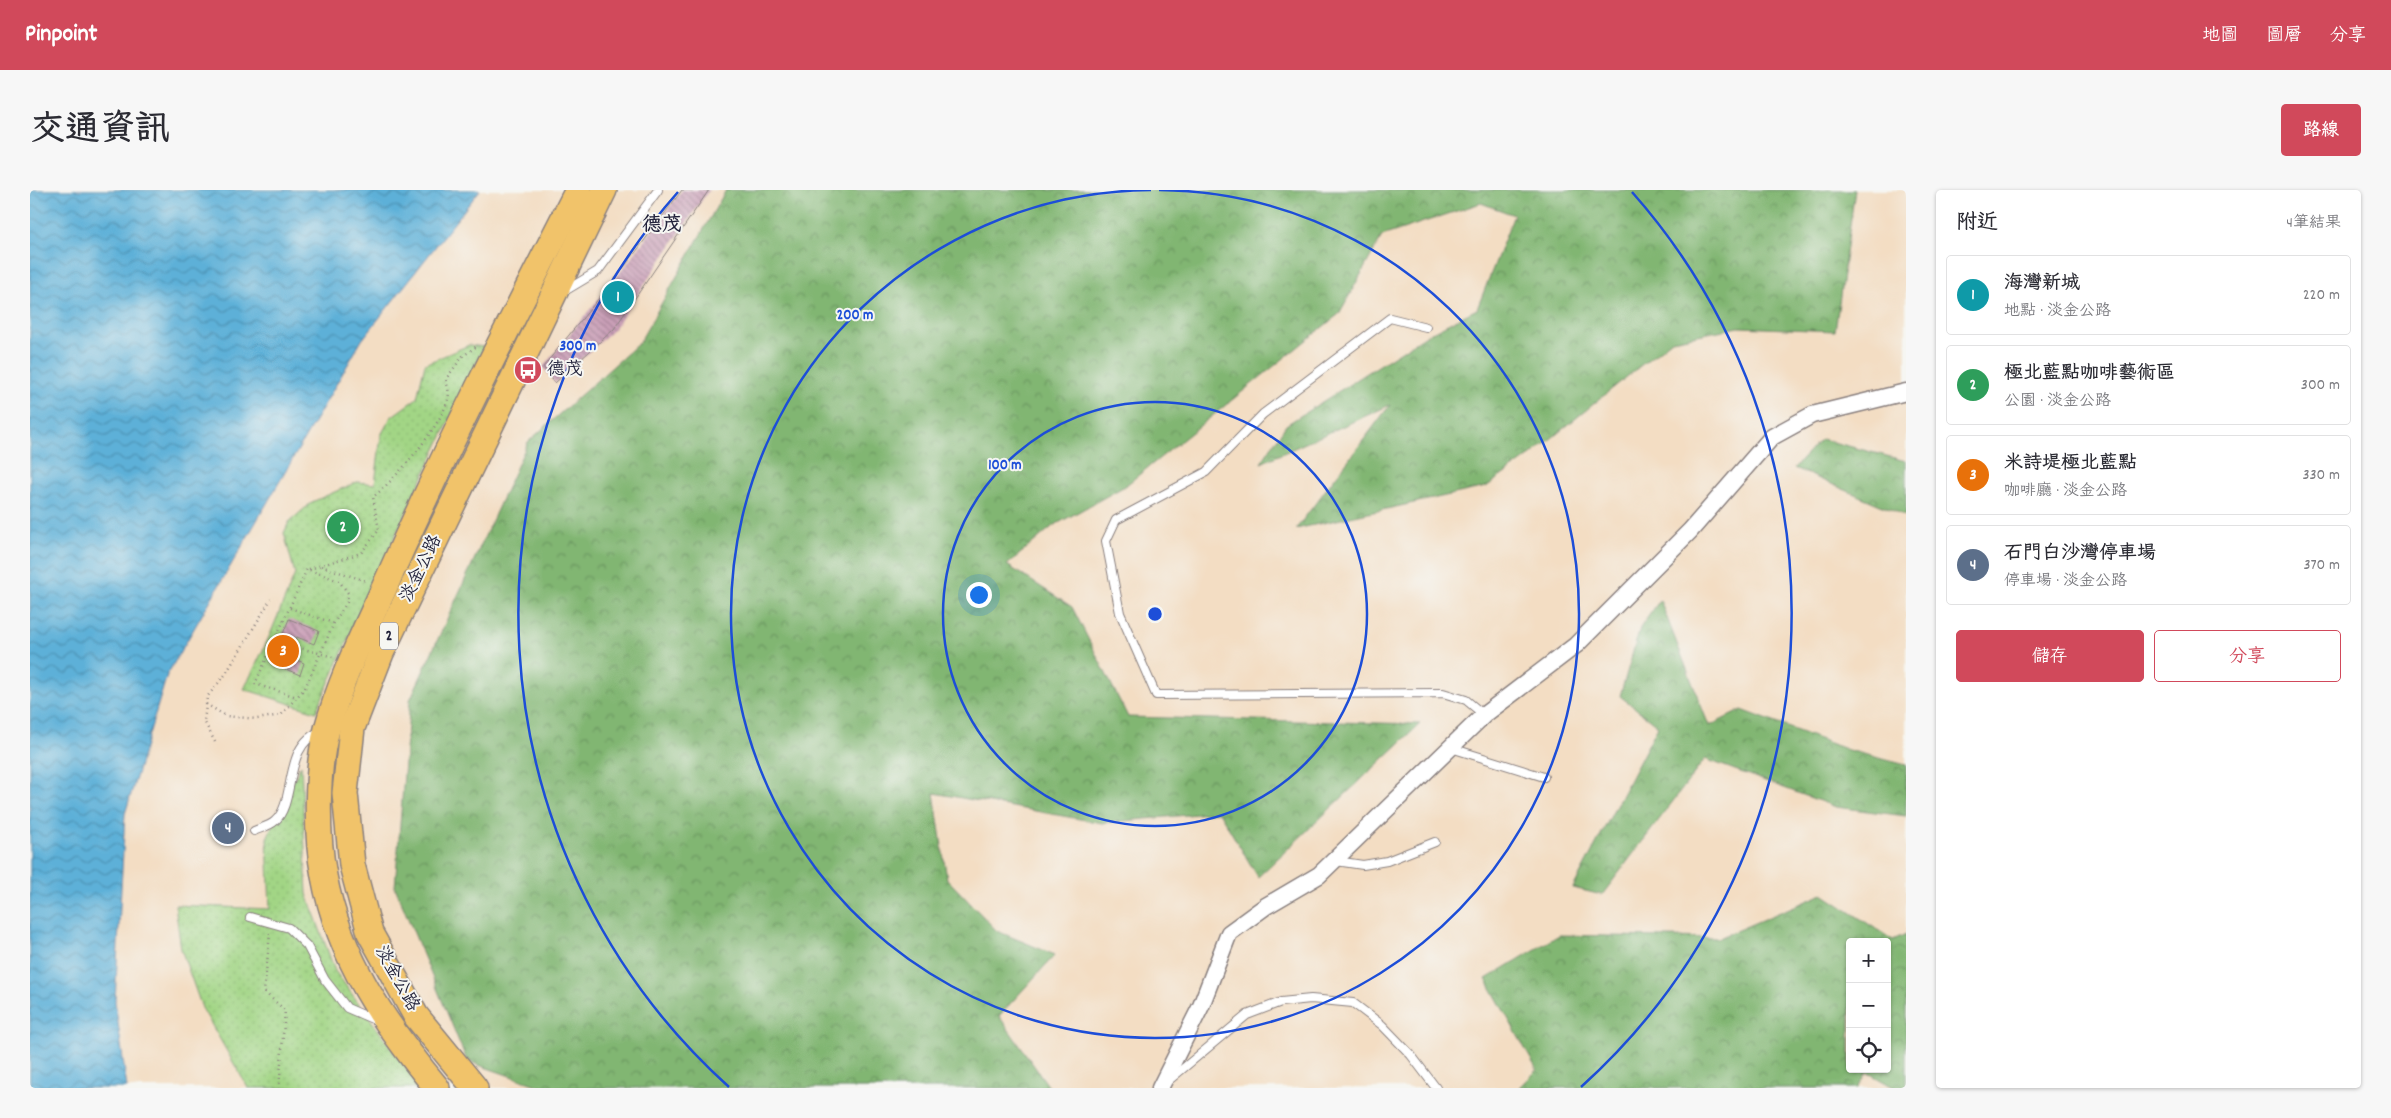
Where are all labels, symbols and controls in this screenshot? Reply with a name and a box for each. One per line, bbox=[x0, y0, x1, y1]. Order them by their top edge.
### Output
text: Pinpoint bbox=[25, 18, 97, 52]
text: 地圖 bbox=[2202, 24, 2238, 49]
text: 圖層 bbox=[2266, 24, 2302, 49]
text: 分享 bbox=[2330, 24, 2366, 49]
button: 路線 bbox=[2281, 104, 2361, 156]
text: 交通資訊 bbox=[30, 107, 170, 157]
text: 附近 bbox=[1956, 209, 1998, 239]
district label: 德茂 bbox=[642, 212, 682, 240]
text: 4筆結果 bbox=[2286, 212, 2341, 235]
text: 海灣新城 bbox=[2004, 271, 2080, 298]
pin: 1 bbox=[602, 278, 634, 316]
text: 1 bbox=[1971, 284, 1975, 307]
text: 220 m bbox=[2303, 284, 2340, 307]
text: 地點 · 淡金公路 bbox=[2004, 300, 2111, 323]
text: 200 m bbox=[837, 305, 873, 327]
text: 300 m bbox=[560, 336, 596, 358]
bus stop icon: 德茂 bbox=[513, 355, 543, 385]
place label: 德茂 bbox=[547, 358, 583, 383]
text: 極北藍點咖啡藝術區 bbox=[2004, 361, 2175, 388]
text: 2 bbox=[1970, 374, 1977, 397]
text: 300 m bbox=[2301, 374, 2340, 397]
text: 公園 · 淡金公路 bbox=[2004, 390, 2111, 413]
text: 米詩堤極北藍點 bbox=[2004, 451, 2137, 478]
text: 100 m bbox=[988, 455, 1022, 477]
text: 3 bbox=[1969, 464, 1977, 487]
text: 330 m bbox=[2302, 464, 2340, 487]
text: 咖啡廳 · 淡金公路 bbox=[2004, 480, 2127, 503]
pin: 2 bbox=[327, 508, 359, 546]
street label: 淡金公路 bbox=[395, 531, 449, 607]
text: 石門白沙灣停車場 bbox=[2004, 541, 2156, 568]
text: 4 bbox=[1970, 554, 1976, 577]
text: 370 m bbox=[2303, 554, 2340, 577]
text: 停車場 · 淡金公路 bbox=[2004, 570, 2127, 593]
your location bbox=[966, 582, 992, 608]
centre of rings bbox=[1146, 605, 1164, 623]
road number: 2 bbox=[380, 622, 398, 650]
button: 儲存 bbox=[1956, 630, 2144, 682]
button: 分享 bbox=[2154, 630, 2341, 682]
pin: 3 bbox=[267, 632, 299, 670]
pin: 4 bbox=[212, 809, 244, 847]
map controls bbox=[1846, 938, 1891, 1073]
button: + bbox=[1846, 938, 1891, 983]
street label: 淡金公路 bbox=[368, 941, 424, 1017]
button: − bbox=[1846, 983, 1891, 1028]
button: locate bbox=[1846, 1028, 1891, 1073]

